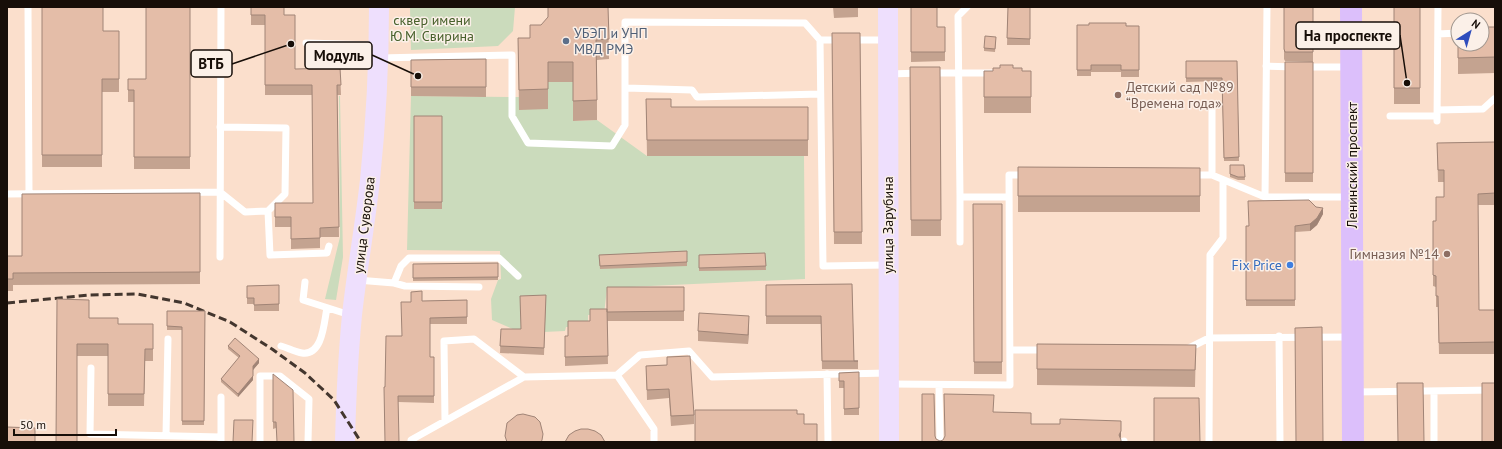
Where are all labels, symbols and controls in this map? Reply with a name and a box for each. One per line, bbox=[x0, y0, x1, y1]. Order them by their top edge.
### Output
park label: сквер имени Ю.М. Свирина bbox=[390, 11, 474, 45]
north arrow bbox=[1450, 12, 1490, 52]
text: N bbox=[1469, 16, 1483, 32]
callout: На проспекте bbox=[1296, 22, 1400, 49]
place label: УБЭП и УНП МВД РМЭ bbox=[574, 24, 648, 58]
text: На проспекте bbox=[1304, 26, 1393, 45]
marker: УБЭП и УНП МВД РМЭ bbox=[561, 36, 571, 46]
callout: Модуль bbox=[305, 42, 372, 69]
text: Модуль bbox=[314, 46, 365, 65]
callout: ВТБ bbox=[191, 50, 232, 77]
text: ВТБ bbox=[198, 54, 224, 73]
place label: Детский сад №89 “Времена года» bbox=[1126, 78, 1234, 112]
marker: Детский сад №89 “Времена года» bbox=[1113, 90, 1123, 100]
street label: Ленинский проспект bbox=[1343, 101, 1361, 229]
street label: улица Суворова bbox=[349, 176, 379, 274]
street label: улица Зарубина bbox=[879, 176, 897, 274]
place label: Гимназия №14 bbox=[1349, 245, 1439, 263]
marker: Гимназия №14 bbox=[1442, 249, 1452, 259]
place label: Fix Price bbox=[1232, 256, 1282, 274]
marker: Fix Price bbox=[1285, 260, 1295, 270]
scale bar bbox=[14, 411, 116, 437]
text: 50 m bbox=[20, 417, 46, 432]

